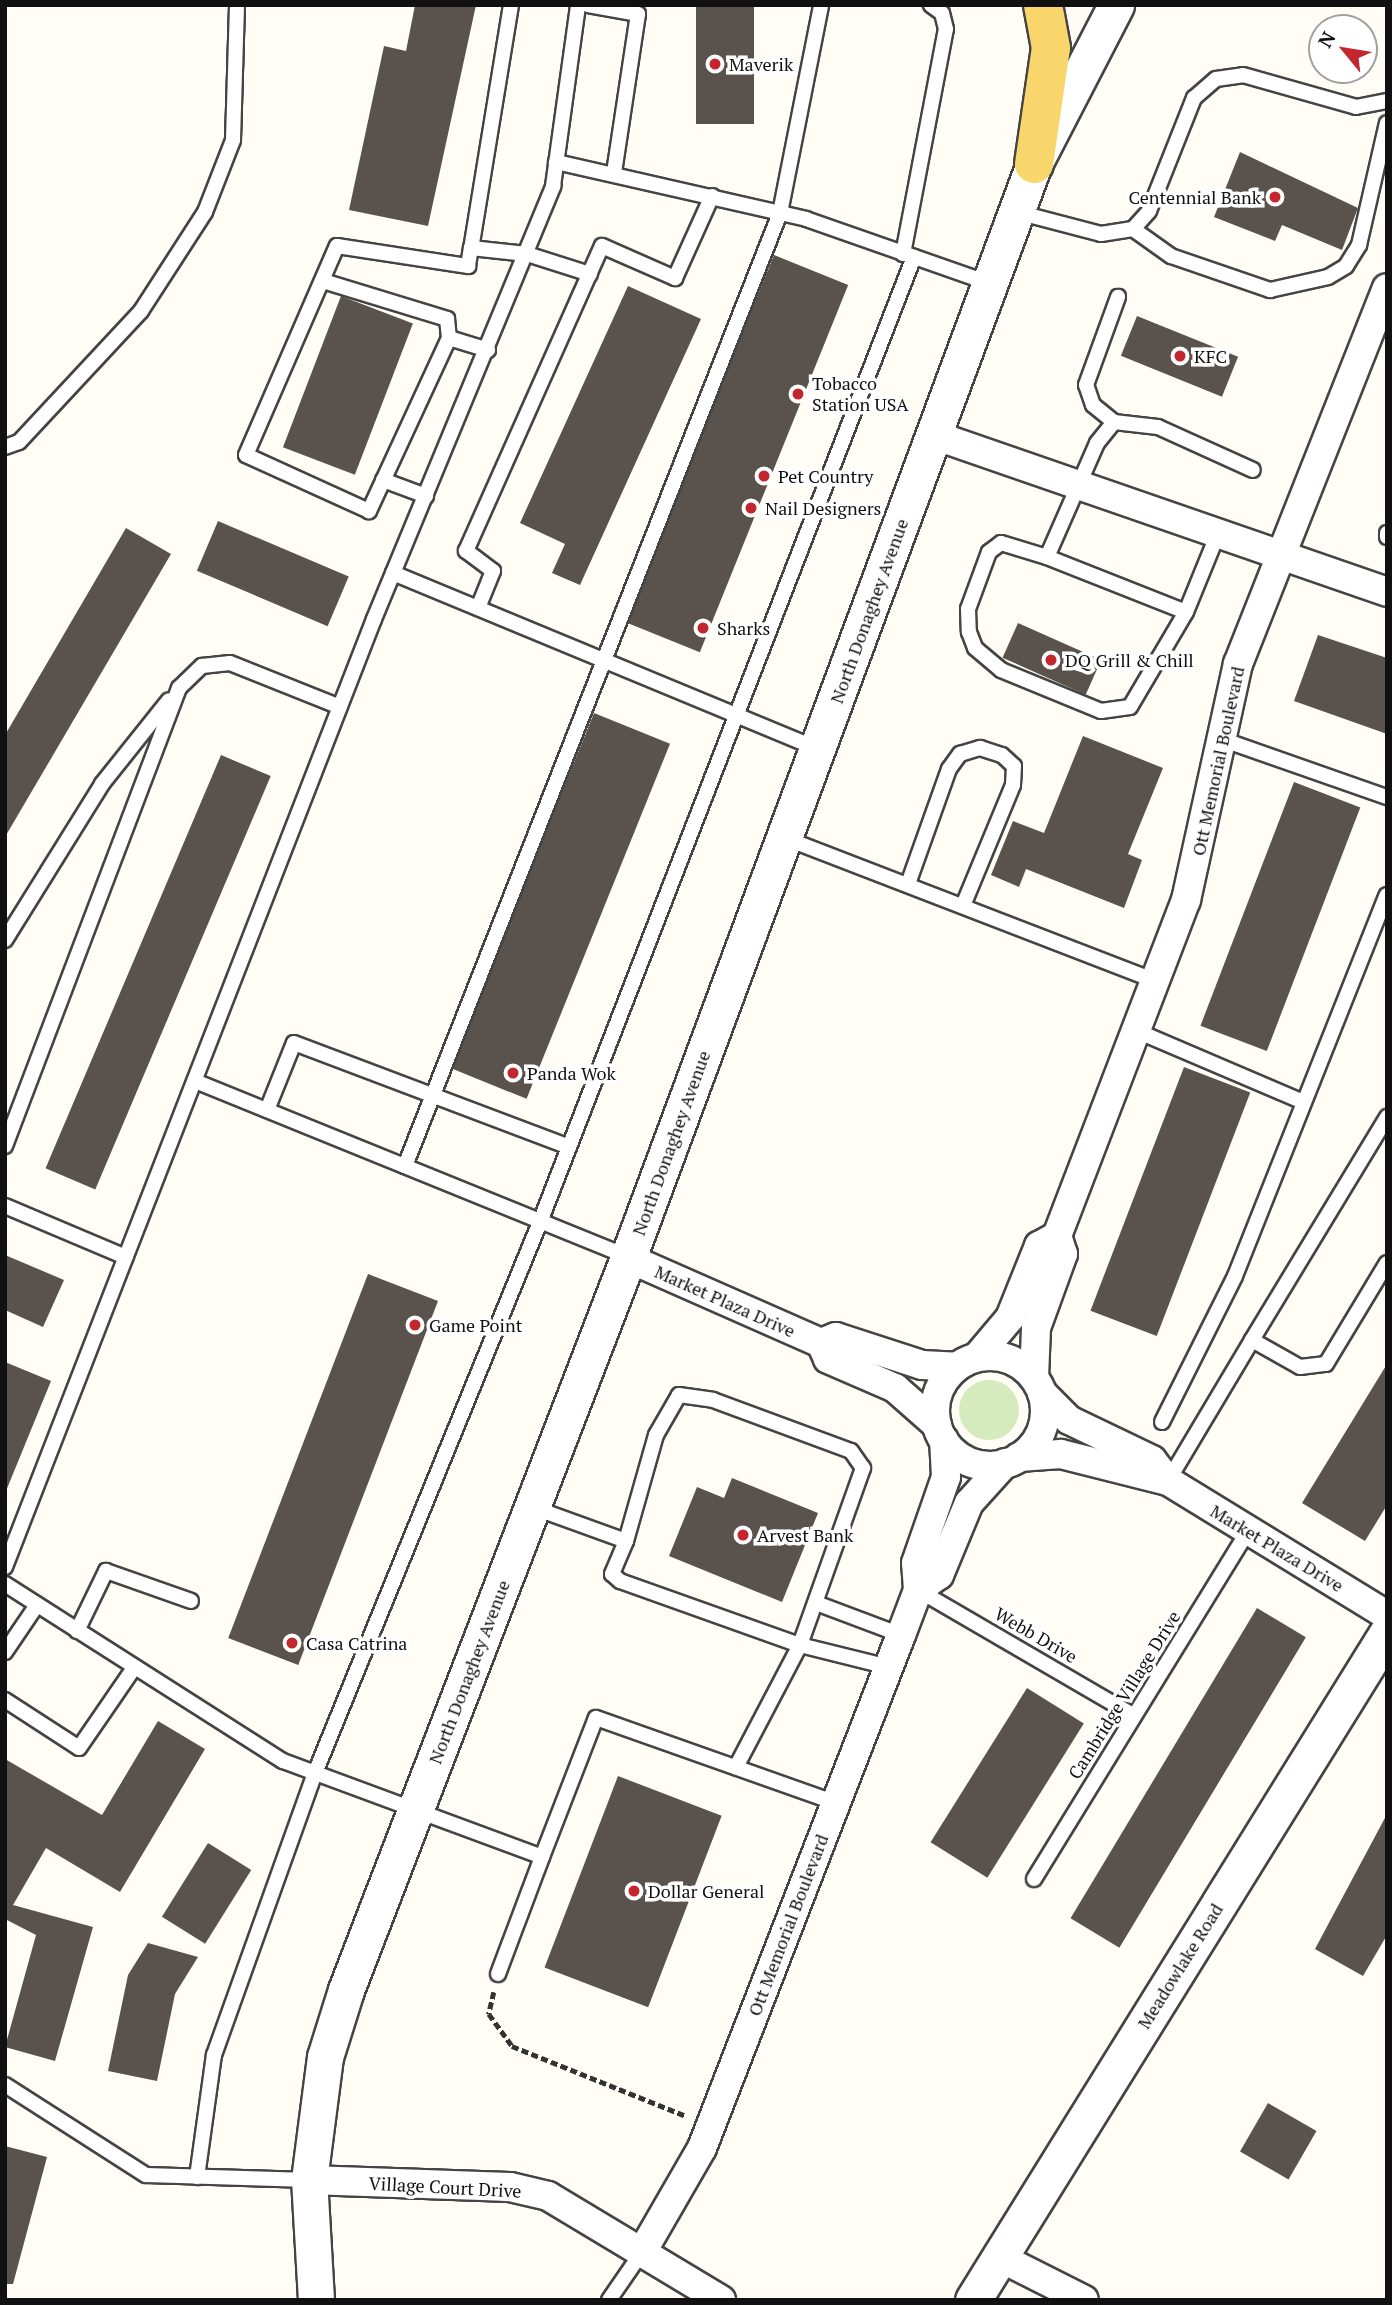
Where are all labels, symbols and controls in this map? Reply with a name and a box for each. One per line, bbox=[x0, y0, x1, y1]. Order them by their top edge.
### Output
north arrow bbox=[1308, 14, 1378, 84]
text: N bbox=[1312, 27, 1341, 52]
place label: Maverik bbox=[729, 53, 793, 75]
marker: Maverik bbox=[707, 56, 723, 72]
place label: Centennial Bank bbox=[1129, 186, 1261, 208]
marker: Centennial Bank bbox=[1267, 189, 1283, 205]
place label: KFC bbox=[1194, 345, 1227, 367]
marker: KFC bbox=[1172, 348, 1188, 364]
place label: Tobacco Station USA bbox=[812, 373, 909, 416]
marker: Tobacco Station USA bbox=[790, 386, 806, 402]
place label: Pet Country bbox=[778, 465, 873, 487]
marker: Pet Country bbox=[756, 468, 772, 484]
place label: Nail Designers bbox=[765, 497, 881, 519]
marker: Nail Designers bbox=[743, 500, 759, 516]
street label: North Donaghey Avenue bbox=[825, 516, 913, 706]
place label: Sharks bbox=[717, 617, 770, 639]
marker: Sharks bbox=[695, 620, 711, 636]
place label: DQ Grill & Chill bbox=[1065, 649, 1194, 671]
marker: DQ Grill & Chill bbox=[1043, 652, 1059, 668]
street label: Ott Memorial Boulevard bbox=[1187, 664, 1249, 858]
street label: North Donaghey Avenue bbox=[627, 1048, 715, 1238]
place label: Panda Wok bbox=[527, 1062, 616, 1084]
marker: Panda Wok bbox=[505, 1065, 521, 1081]
street label: Market Plaza Drive bbox=[652, 1260, 798, 1342]
place label: Game Point bbox=[429, 1314, 522, 1336]
marker: Game Point bbox=[407, 1317, 423, 1333]
street label: Market Plaza Drive bbox=[1207, 1500, 1347, 1596]
place label: Arvest Bank bbox=[757, 1524, 853, 1546]
marker: Arvest Bank bbox=[735, 1527, 751, 1543]
street label: North Donaghey Avenue bbox=[424, 1577, 514, 1767]
street label: Webb Drive bbox=[991, 1603, 1081, 1667]
street label: Cambridge Village Drive bbox=[1063, 1607, 1185, 1783]
place label: Casa Catrina bbox=[306, 1632, 407, 1654]
marker: Casa Catrina bbox=[284, 1635, 300, 1651]
street label: Ott Memorial Boulevard bbox=[743, 1831, 833, 2019]
place label: Dollar General bbox=[648, 1880, 765, 1902]
marker: Dollar General bbox=[626, 1883, 642, 1899]
street label: Meadowlake Road bbox=[1133, 1899, 1227, 2033]
street label: Village Court Drive bbox=[368, 2172, 522, 2202]

